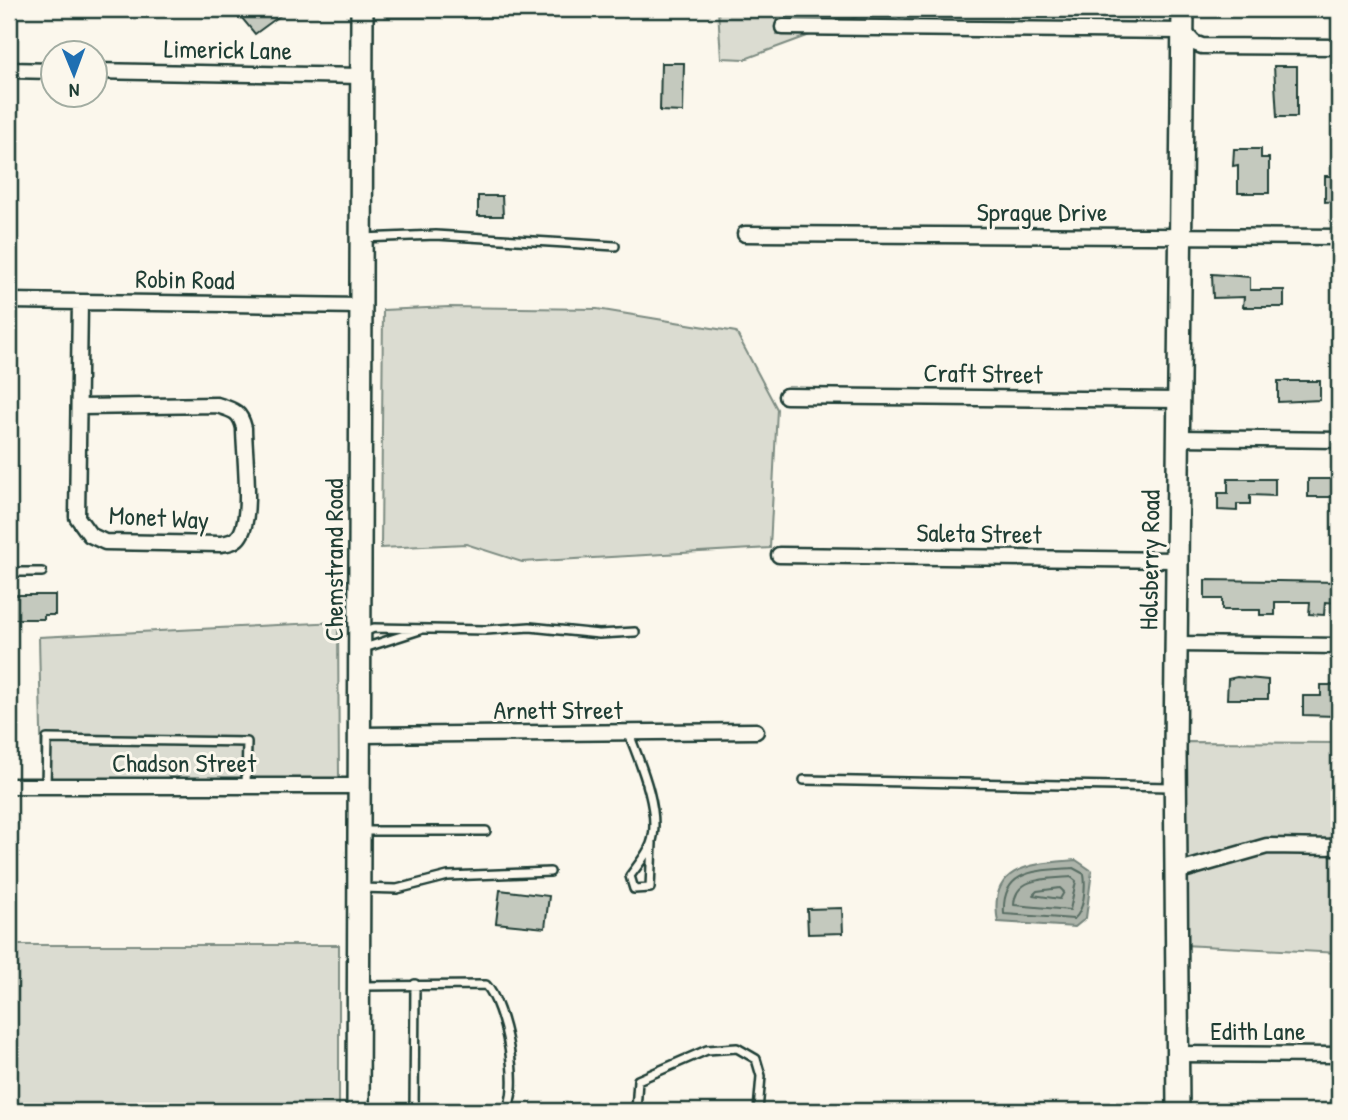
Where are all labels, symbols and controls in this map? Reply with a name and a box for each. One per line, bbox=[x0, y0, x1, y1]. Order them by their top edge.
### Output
street label: Limerick Lane bbox=[164, 30, 292, 68]
north arrow bbox=[38, 38, 108, 108]
text: N bbox=[69, 78, 80, 104]
street label: Sprague Drive bbox=[977, 194, 1107, 229]
street label: Robin Road bbox=[135, 261, 235, 297]
street label: Craft Street bbox=[923, 354, 1044, 392]
street label: Chemstrand Road bbox=[316, 479, 351, 641]
street label: Holsberry Road bbox=[1130, 490, 1168, 630]
street label: Monet Way bbox=[108, 497, 210, 537]
street label: Saleta Street bbox=[916, 514, 1043, 552]
street label: Arnett Street bbox=[493, 692, 624, 727]
street label: Chadson Street bbox=[112, 745, 257, 780]
street label: Edith Lane bbox=[1210, 1013, 1306, 1048]

